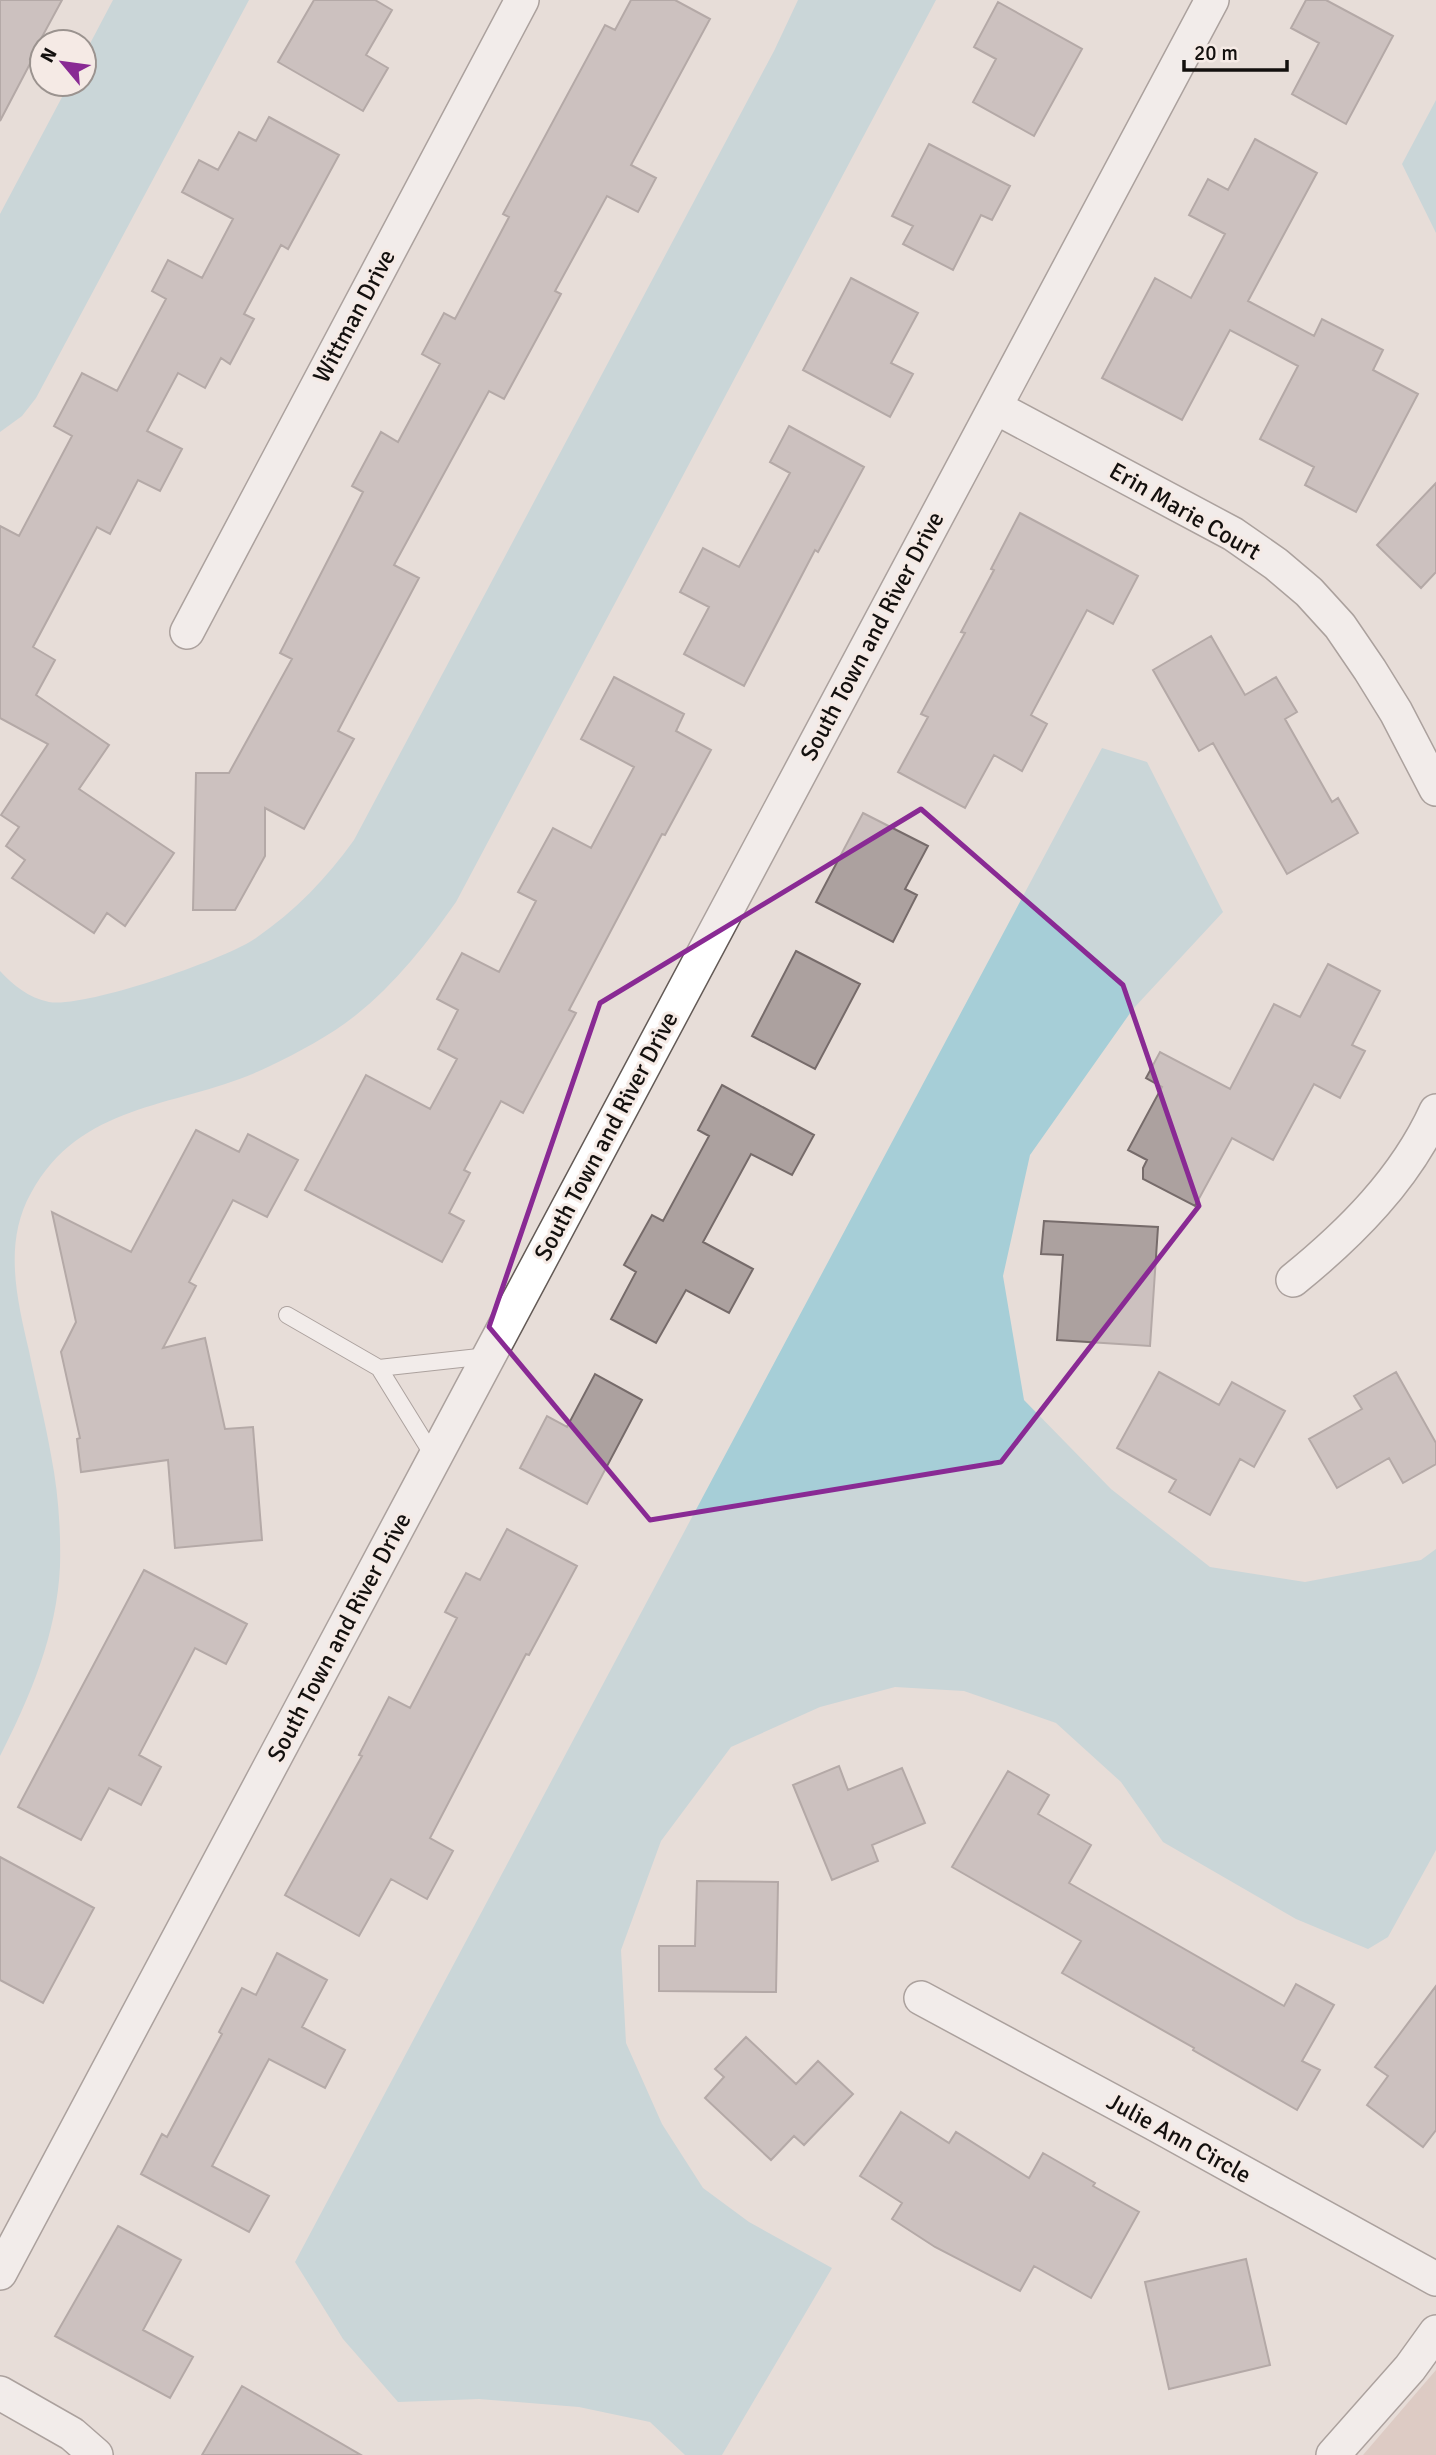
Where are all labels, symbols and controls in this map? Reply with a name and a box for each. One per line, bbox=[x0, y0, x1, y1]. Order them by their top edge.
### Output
north arrow bbox=[28, 28, 98, 98]
scale bar bbox=[1184, 28, 1287, 72]
text: 20 m bbox=[1194, 40, 1238, 66]
text: N bbox=[35, 44, 63, 67]
street label: Wittman Drive bbox=[306, 244, 402, 388]
street label: Erin Marie Court bbox=[1104, 456, 1266, 566]
street label: South Town and River Drive bbox=[794, 506, 950, 766]
street label: South Town and River Drive bbox=[528, 1006, 684, 1266]
street label: South Town and River Drive bbox=[261, 1507, 417, 1767]
street label: Julie Ann Circle bbox=[1102, 2086, 1256, 2190]

